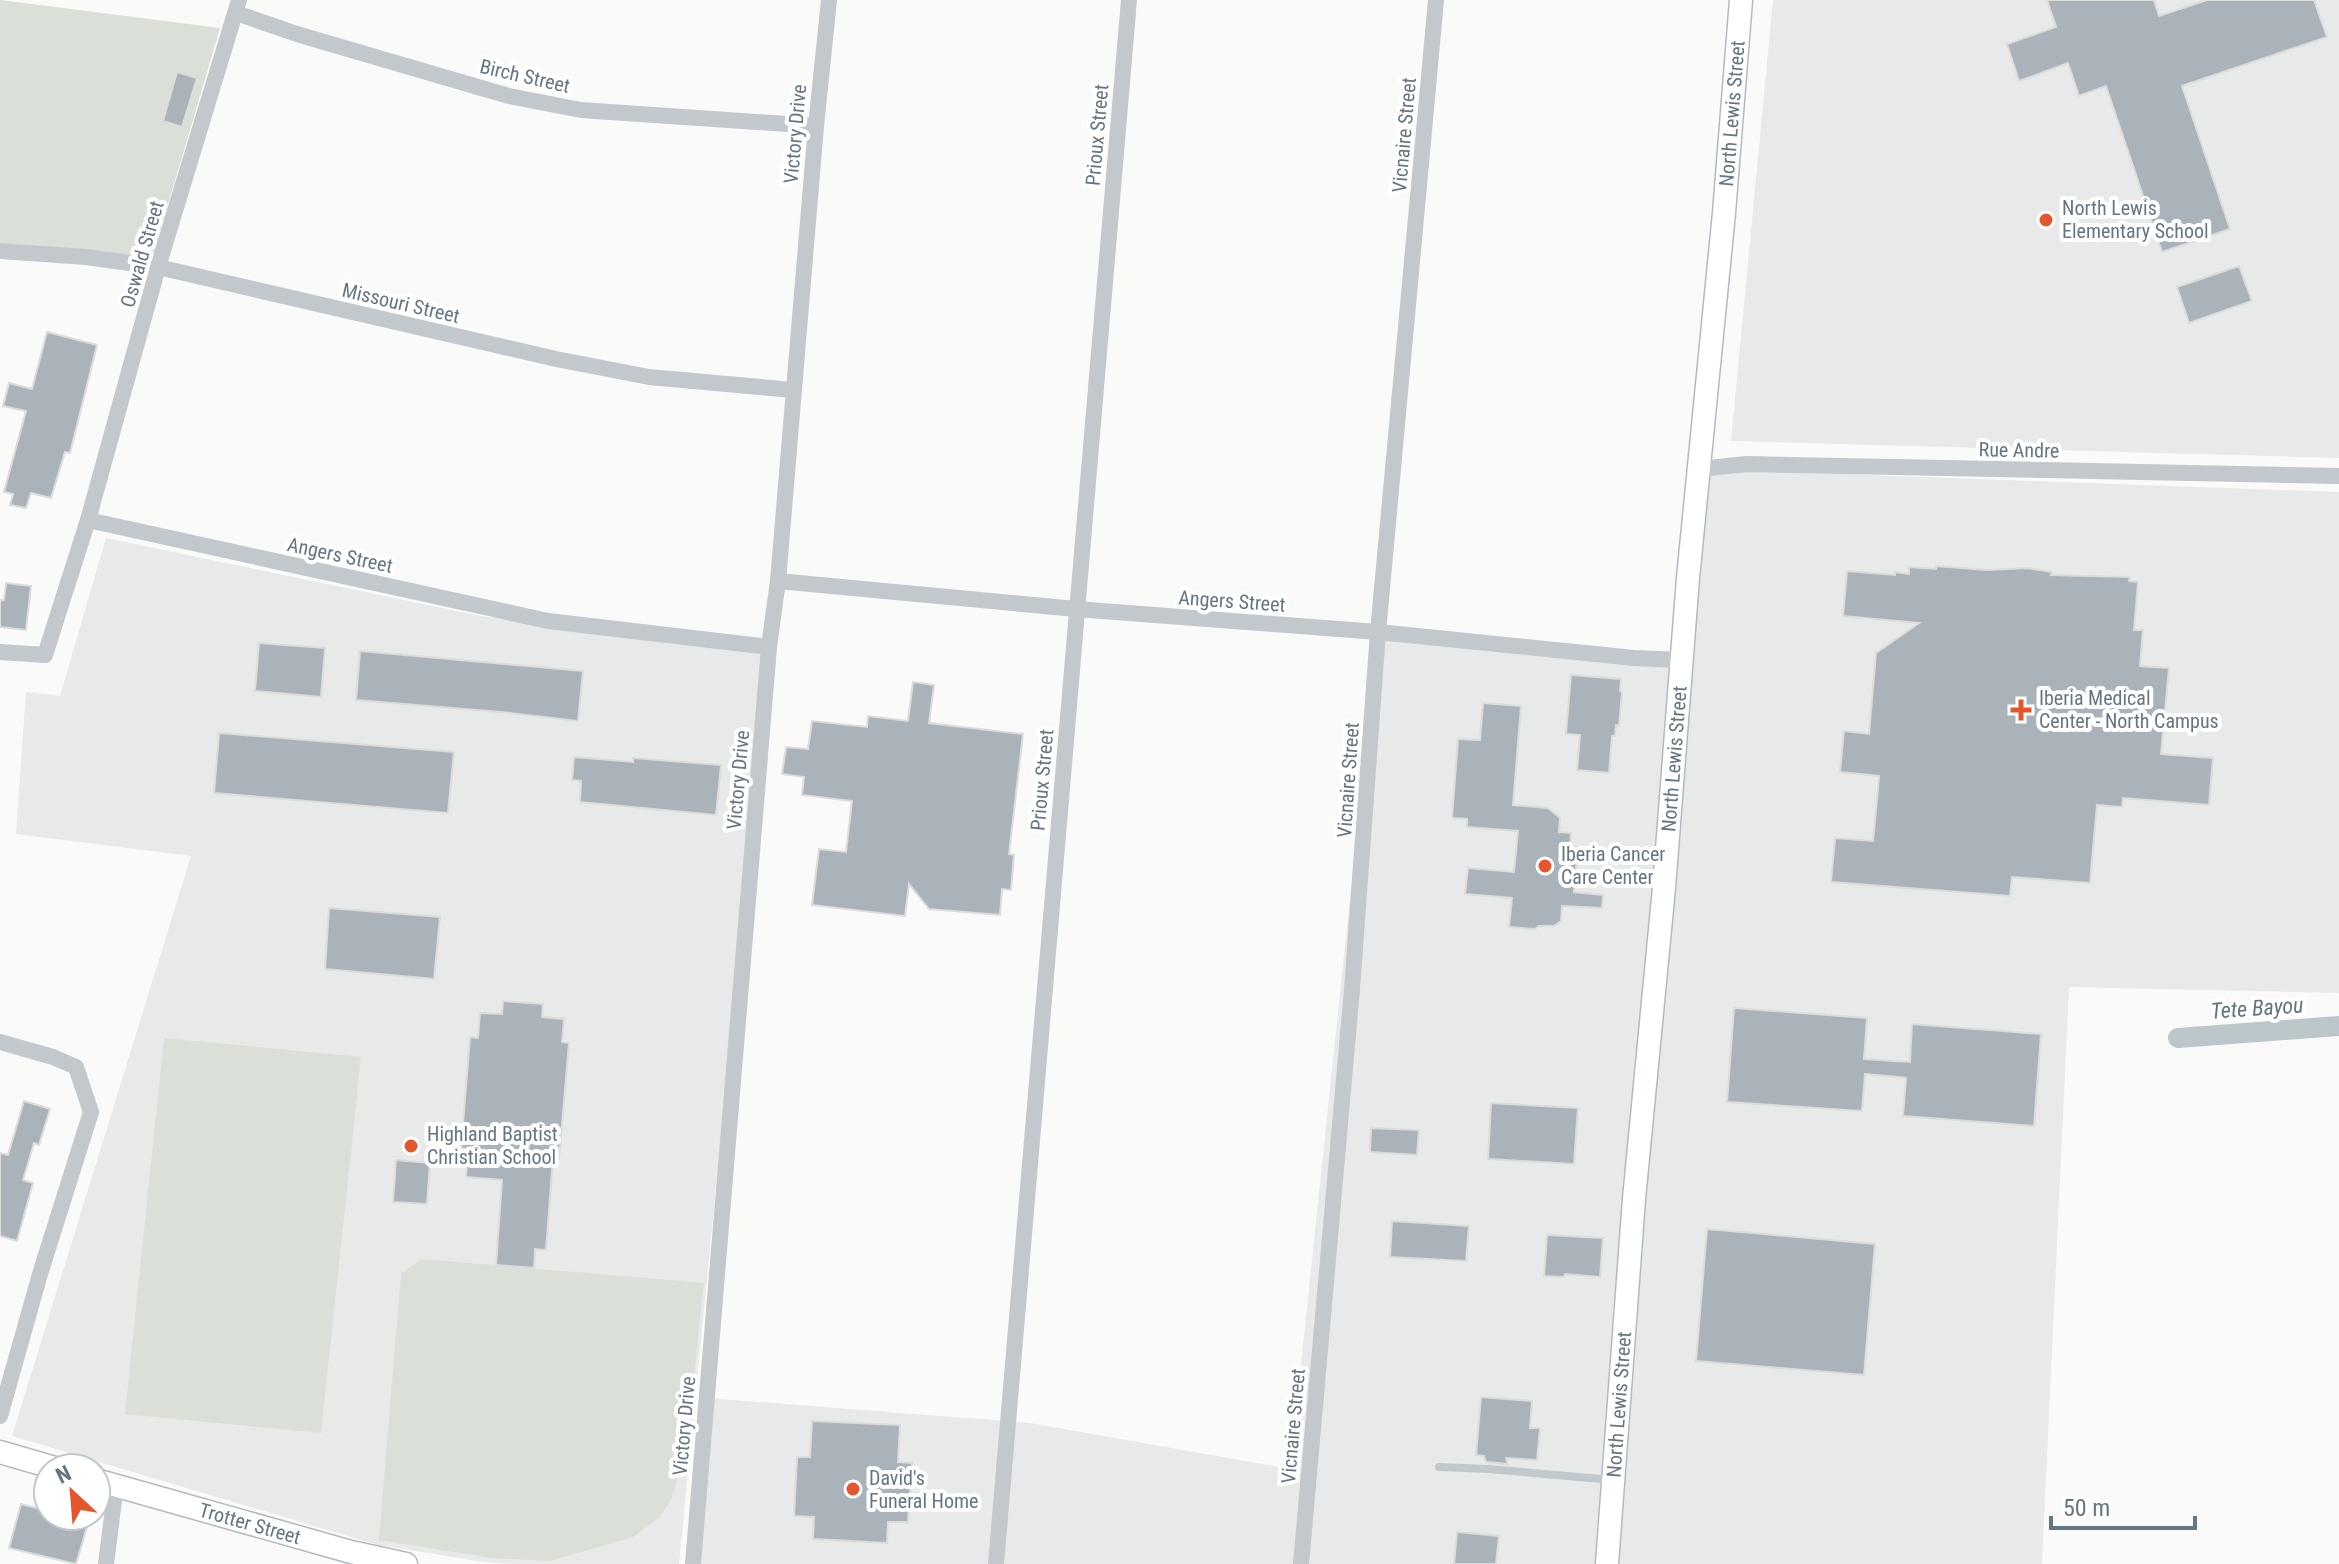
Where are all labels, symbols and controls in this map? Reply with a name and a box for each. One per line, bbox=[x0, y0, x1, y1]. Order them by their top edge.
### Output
street label: North Lewis Street bbox=[1714, 39, 1750, 187]
street label: Birch Street bbox=[478, 54, 572, 98]
street label: Vicnaire Street bbox=[1387, 76, 1421, 194]
street label: Victory Drive bbox=[779, 83, 811, 185]
street label: Prioux Street bbox=[1081, 83, 1113, 187]
place label: North Lewis Elementary School bbox=[2062, 196, 2209, 243]
street label: Oswald Street bbox=[115, 198, 169, 310]
marker: North Lewis Elementary School bbox=[2037, 211, 2055, 229]
street label: Missouri Street bbox=[340, 278, 462, 328]
street label: Rue Andre bbox=[1978, 437, 2060, 463]
street label: Angers Street bbox=[285, 532, 395, 578]
street label: Angers Street bbox=[1178, 585, 1286, 617]
street label: North Lewis Street bbox=[1656, 685, 1692, 833]
place label: Iberia Medical Center - North Campus bbox=[2039, 686, 2219, 733]
marker: Iberia Medical Center - North Campus bbox=[2010, 699, 2032, 721]
street label: Vicnaire Street bbox=[1332, 721, 1364, 839]
street label: Prioux Street bbox=[1026, 728, 1058, 832]
street label: Victory Drive bbox=[722, 729, 754, 831]
place label: Iberia Cancer Care Center bbox=[1561, 842, 1665, 889]
marker: Iberia Cancer Care Center bbox=[1536, 857, 1554, 875]
water label: Tete Bayou bbox=[2210, 992, 2304, 1024]
place label: Highland Baptist Christian School bbox=[427, 1122, 558, 1169]
marker: Highland Baptist Christian School bbox=[402, 1137, 420, 1155]
street label: North Lewis Street bbox=[1601, 1331, 1636, 1478]
street label: Vicnaire Street bbox=[1276, 1367, 1310, 1485]
street label: Victory Drive bbox=[668, 1375, 700, 1477]
north arrow bbox=[32, 1452, 112, 1532]
text: N bbox=[52, 1460, 75, 1489]
place label: David's Funeral Home bbox=[869, 1466, 978, 1513]
marker: David's Funeral Home bbox=[844, 1480, 862, 1498]
scale bar bbox=[2051, 1480, 2195, 1530]
text: 50 m bbox=[2063, 1494, 2110, 1522]
street label: Trotter Street bbox=[196, 1498, 304, 1549]

